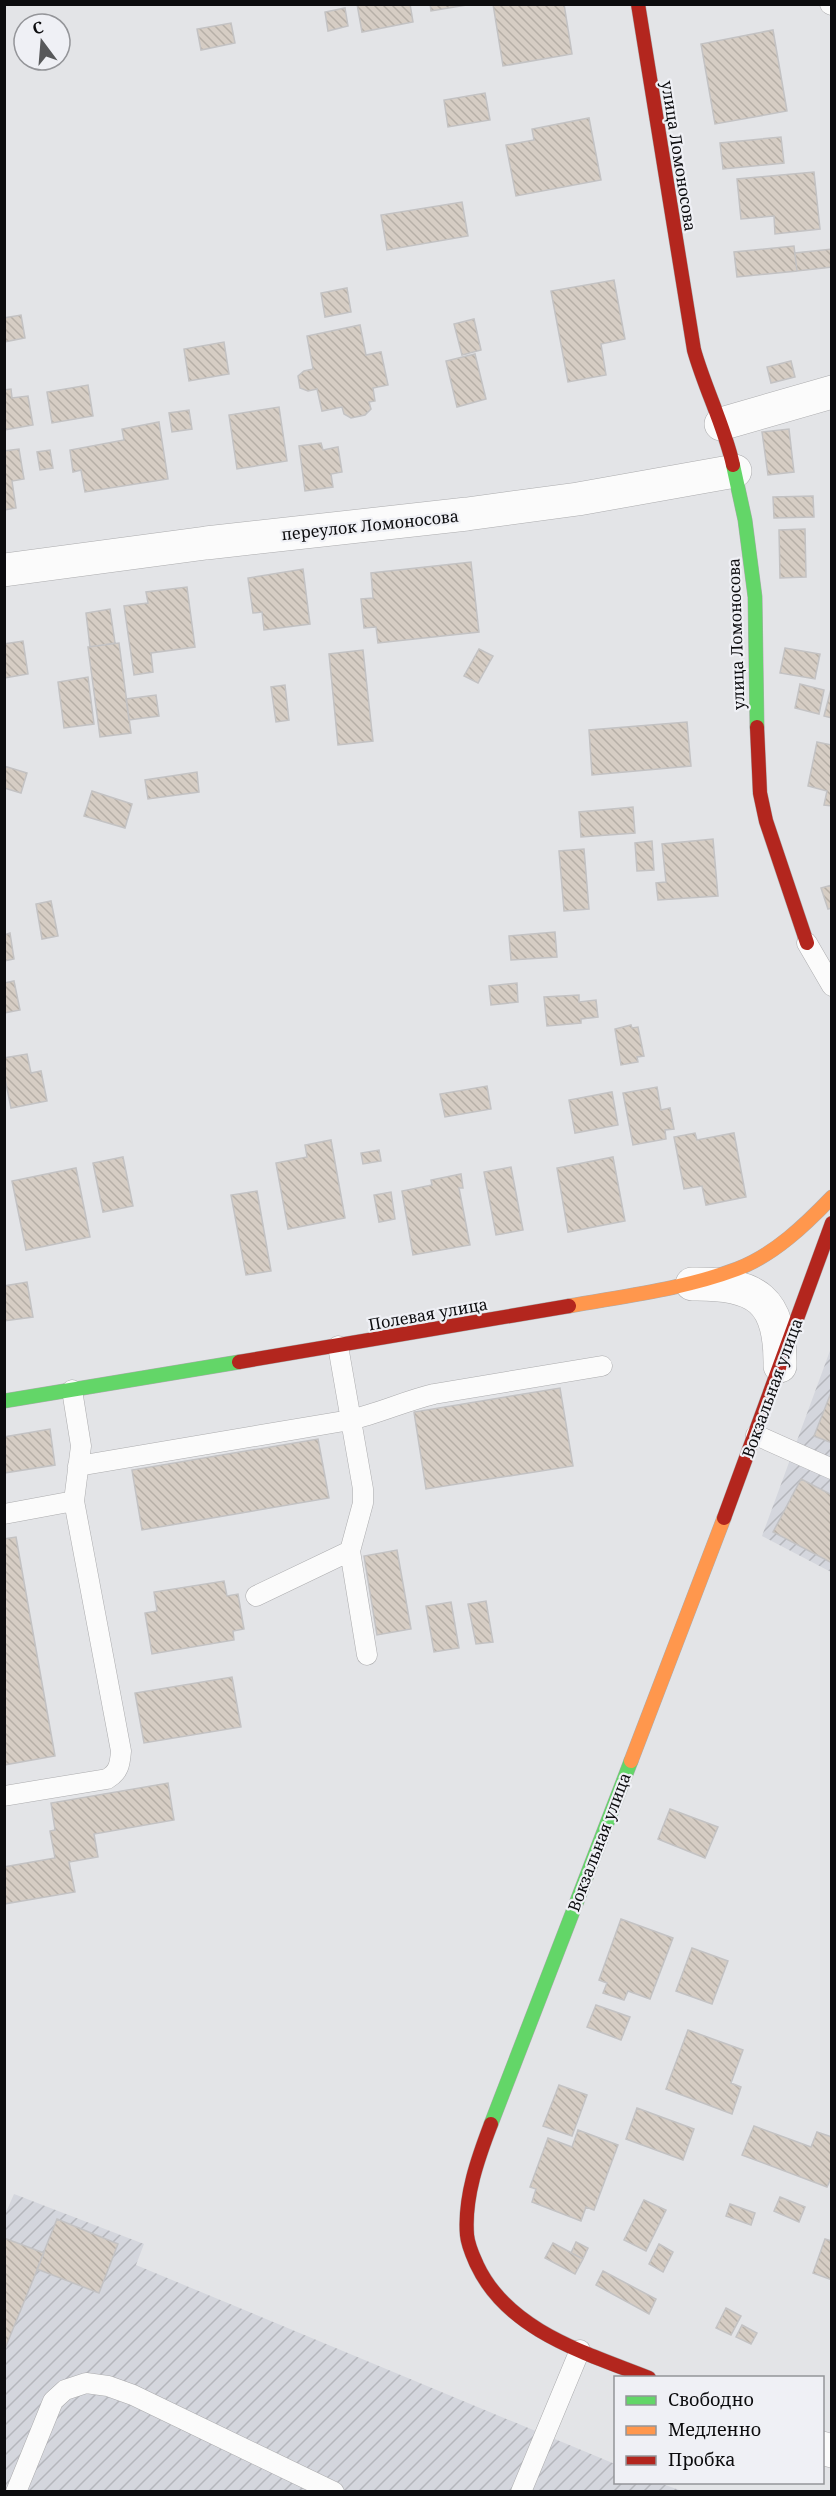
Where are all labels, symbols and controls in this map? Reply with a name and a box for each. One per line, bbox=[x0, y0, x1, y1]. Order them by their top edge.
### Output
north arrow bbox=[12, 12, 72, 72]
text: С bbox=[30, 16, 46, 40]
street label: улица Ломоносова bbox=[656, 79, 702, 233]
street label: переулок Ломоносова bbox=[280, 505, 460, 545]
street label: улица Ломоносова bbox=[722, 558, 750, 710]
street label: Полевая улица bbox=[367, 1293, 489, 1335]
street label: Вокзальная улица bbox=[737, 1315, 807, 1461]
street label: Вокзальная улица bbox=[562, 1770, 636, 1914]
legend bbox=[614, 2376, 824, 2484]
text: Свободно bbox=[668, 2387, 754, 2411]
text: Медленно bbox=[668, 2417, 761, 2441]
text: Пробка bbox=[668, 2447, 735, 2471]

